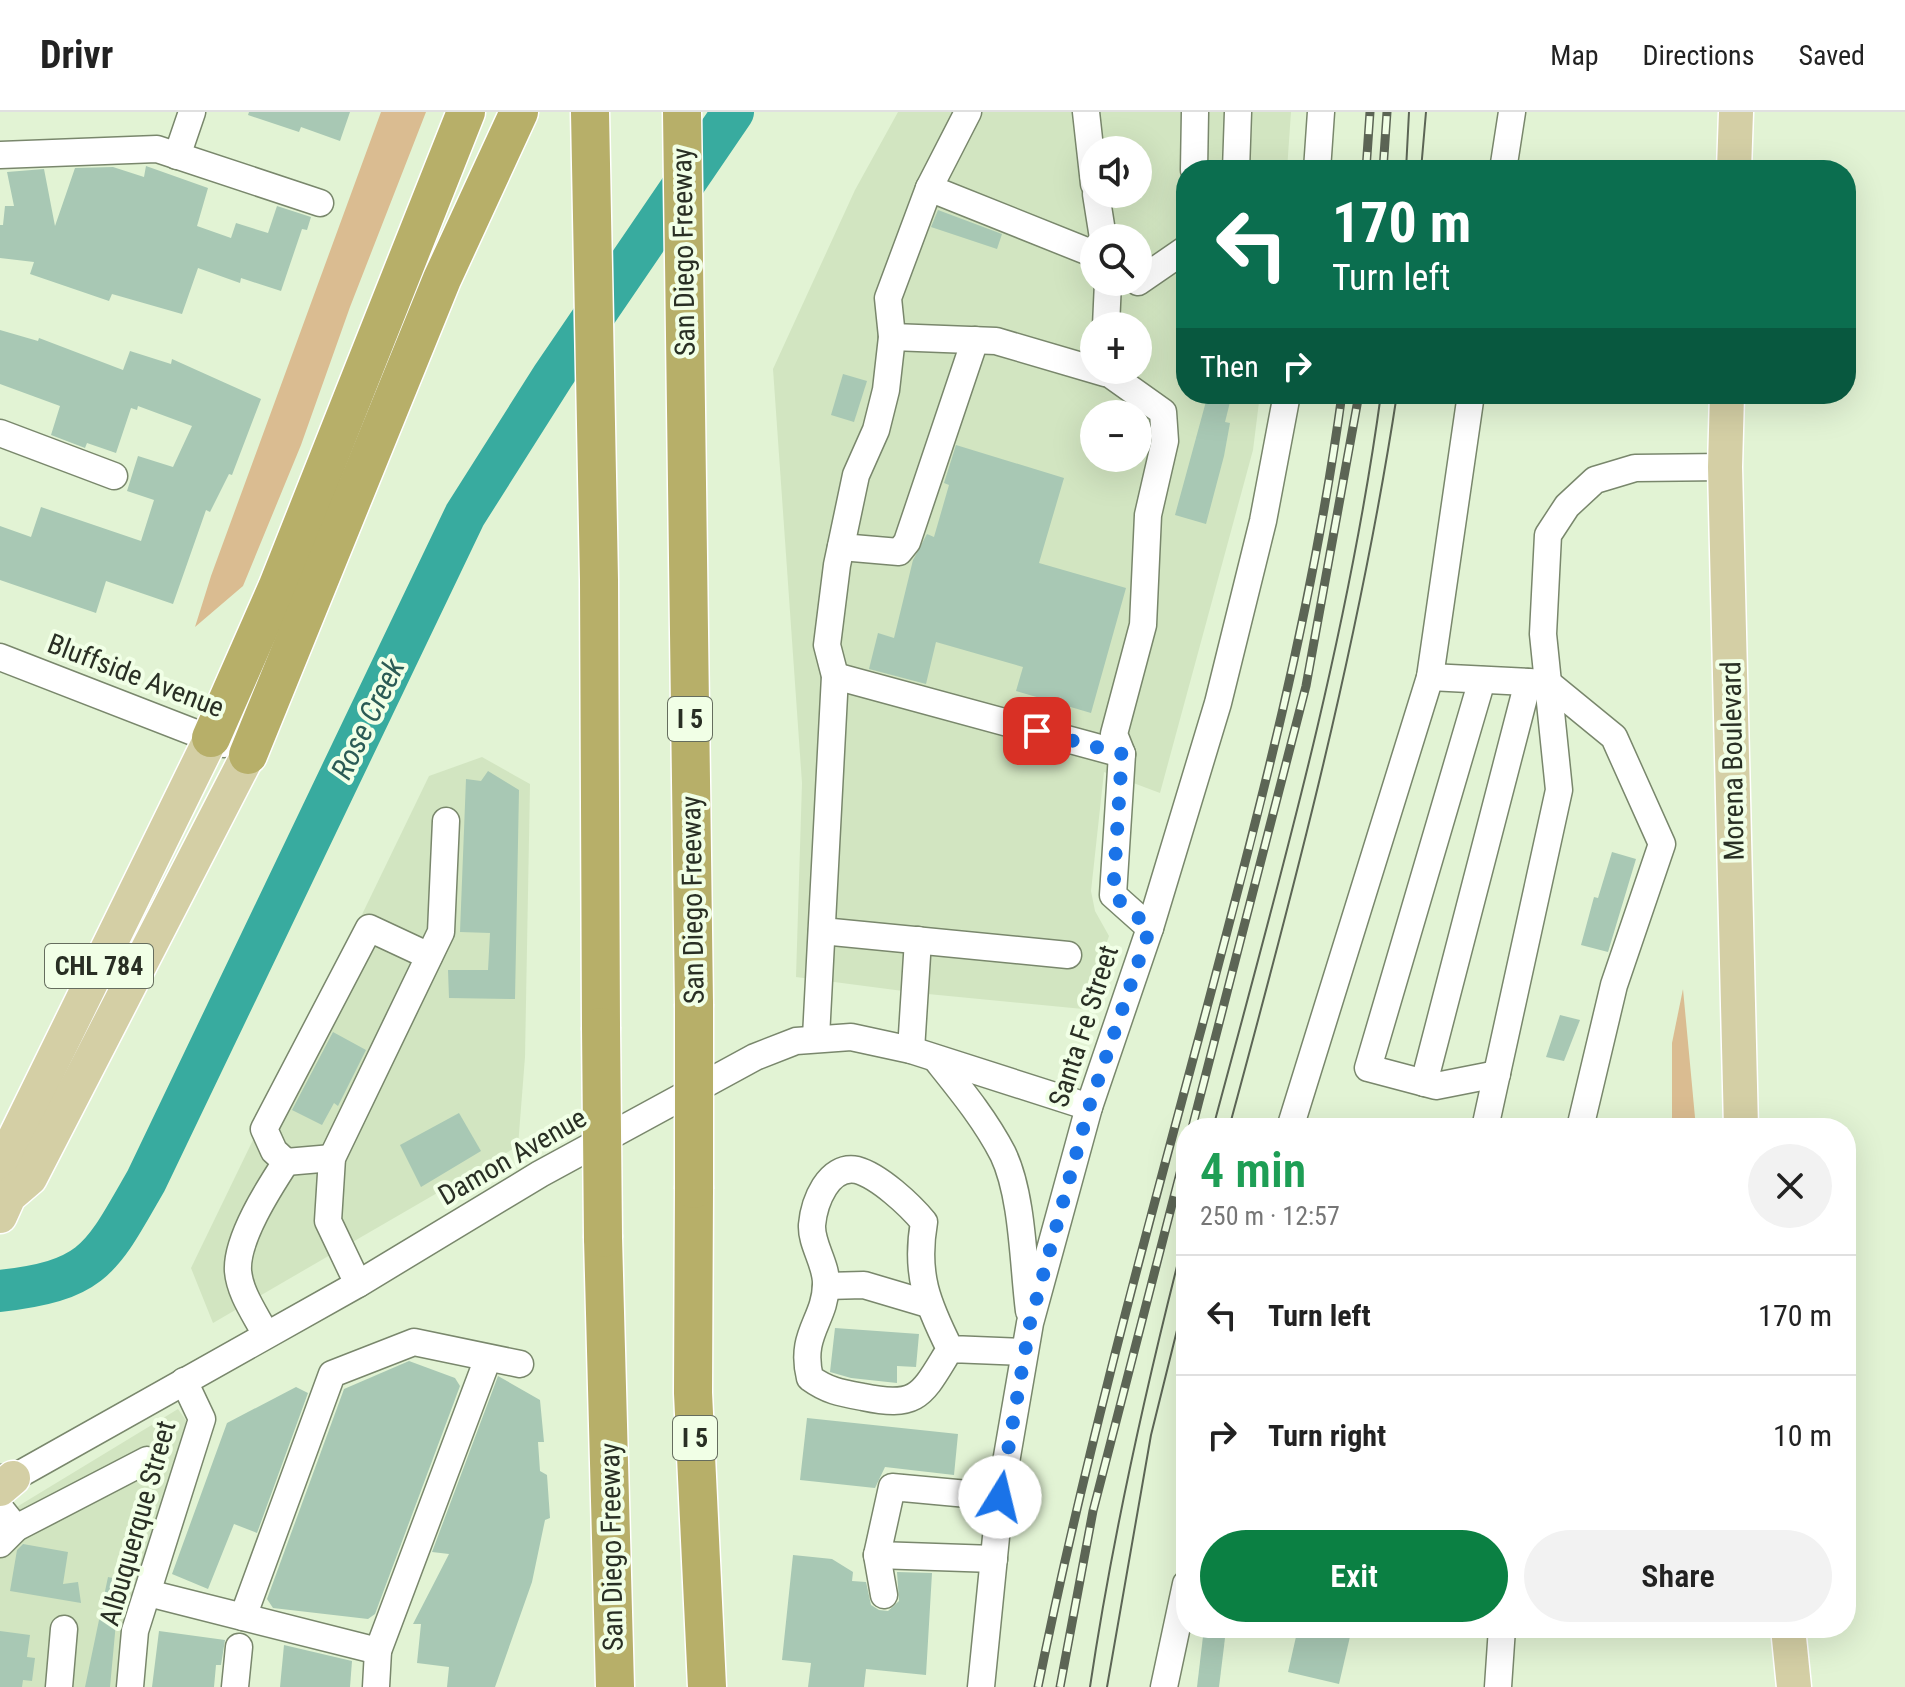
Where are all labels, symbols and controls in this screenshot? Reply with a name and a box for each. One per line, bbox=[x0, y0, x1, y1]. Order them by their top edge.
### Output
text: Drivr bbox=[40, 33, 113, 77]
text: Map bbox=[1550, 39, 1599, 72]
text: Directions bbox=[1643, 39, 1754, 72]
text: Saved bbox=[1798, 39, 1865, 72]
map controls bbox=[1080, 136, 1152, 472]
button: sound bbox=[1080, 136, 1152, 208]
street label: San Diego Freeway bbox=[665, 147, 702, 356]
text: 170 m bbox=[1332, 190, 1471, 256]
icon: left bbox=[1200, 192, 1304, 296]
button: search bbox=[1080, 224, 1152, 296]
text: Turn left bbox=[1332, 257, 1450, 299]
button: + bbox=[1080, 312, 1152, 384]
icon: right bbox=[1275, 344, 1319, 388]
text: Then bbox=[1200, 349, 1259, 384]
button: − bbox=[1080, 400, 1152, 472]
street label: Bluffside Avenue bbox=[43, 627, 229, 724]
water label: Rose Creek bbox=[323, 652, 412, 785]
street label: Morena Boulevard bbox=[1714, 661, 1751, 861]
road number: I 5 bbox=[668, 697, 712, 741]
pin bbox=[1003, 697, 1071, 765]
icon: arrive bbox=[1015, 709, 1059, 753]
street label: San Diego Freeway bbox=[674, 795, 711, 1004]
street label: Santa Fe Street bbox=[1042, 941, 1125, 1111]
road number: CHL 784 bbox=[45, 944, 153, 988]
street label: Damon Avenue bbox=[432, 1101, 592, 1212]
text: 4 min bbox=[1200, 1142, 1306, 1199]
button: close bbox=[1748, 1144, 1832, 1228]
text: 250 m · 12:57 bbox=[1200, 1201, 1340, 1231]
icon: left bbox=[1200, 1293, 1244, 1337]
text: Turn left bbox=[1268, 1298, 1371, 1333]
text: 170 m bbox=[1758, 1298, 1832, 1333]
icon: right bbox=[1200, 1413, 1244, 1457]
road number: I 5 bbox=[673, 1416, 717, 1460]
street label: Albuquerque Street bbox=[92, 1417, 183, 1629]
text: Turn right bbox=[1268, 1418, 1386, 1453]
text: 10 m bbox=[1773, 1418, 1832, 1453]
street label: San Diego Freeway bbox=[593, 1442, 630, 1651]
position arrow bbox=[958, 1455, 1042, 1539]
button: Exit bbox=[1200, 1530, 1508, 1622]
button: Share bbox=[1524, 1530, 1832, 1622]

